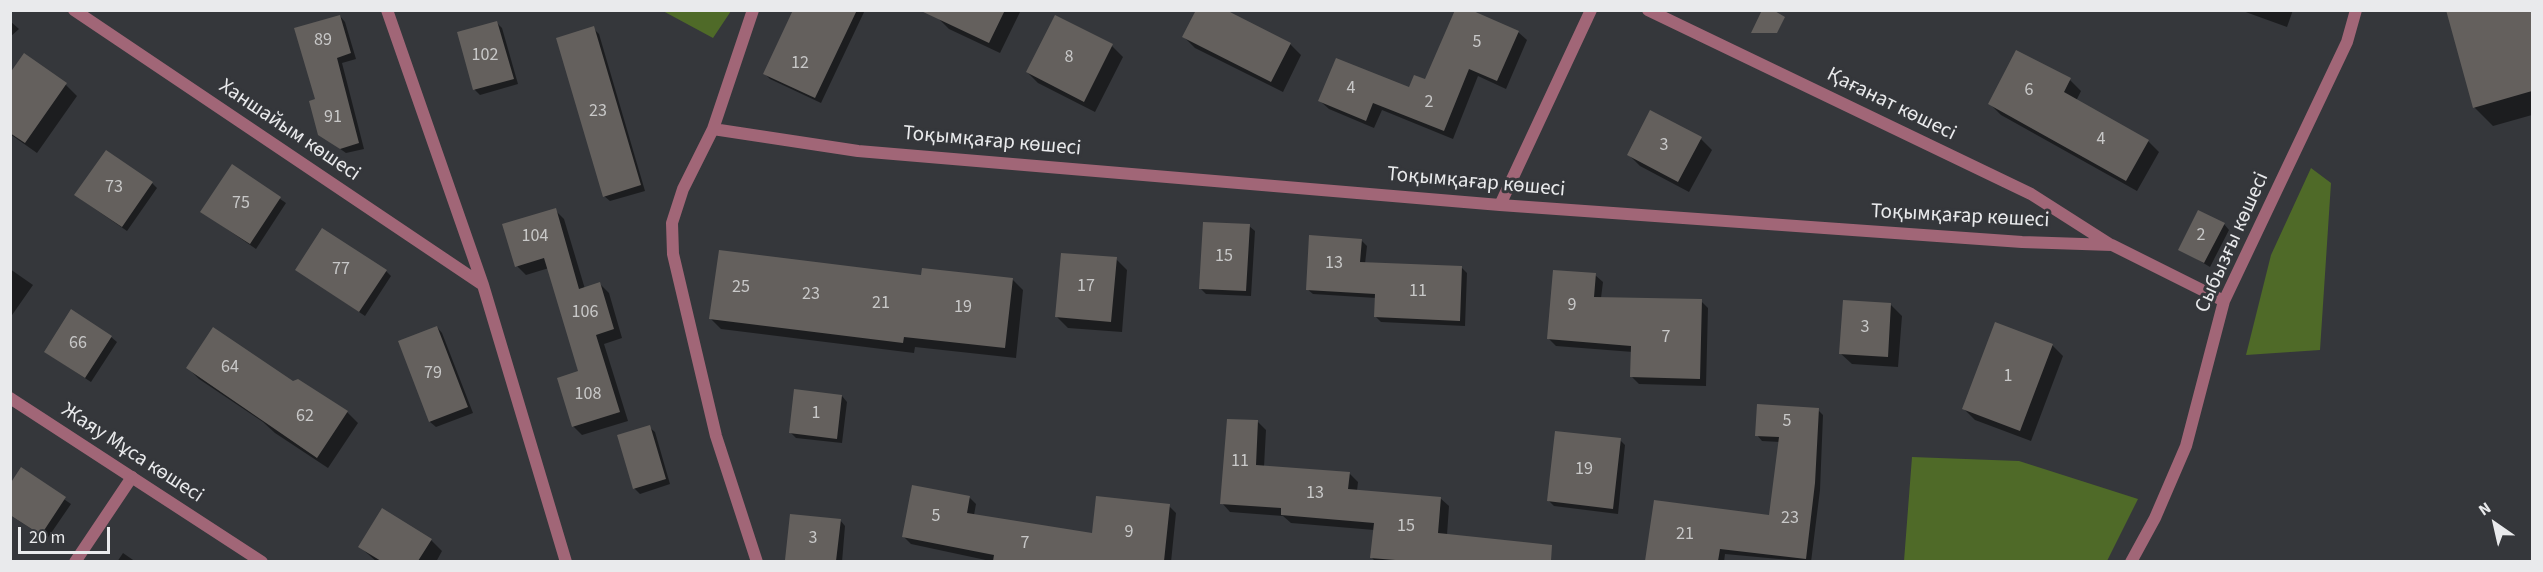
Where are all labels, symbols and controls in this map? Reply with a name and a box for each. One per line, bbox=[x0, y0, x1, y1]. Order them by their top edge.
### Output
house number: 89 bbox=[314, 30, 332, 52]
house number: 5 bbox=[1473, 32, 1481, 54]
house number: 102 bbox=[472, 45, 498, 67]
house number: 8 bbox=[1065, 47, 1073, 69]
house number: 12 bbox=[791, 53, 809, 75]
street label: Қағанат көшесі bbox=[1822, 63, 1960, 147]
street label: Ханшайым көшесі bbox=[214, 74, 364, 188]
house number: 4 bbox=[1347, 78, 1355, 100]
house number: 6 bbox=[2025, 80, 2033, 102]
house number: 2 bbox=[1425, 92, 1433, 114]
house number: 23 bbox=[589, 101, 607, 123]
house number: 91 bbox=[324, 107, 342, 129]
street label: Тоқымқағар көшесі bbox=[902, 122, 1082, 162]
house number: 4 bbox=[2097, 129, 2105, 151]
house number: 3 bbox=[1660, 135, 1668, 157]
street label: Тоқымқағар көшесі bbox=[1386, 163, 1566, 203]
street label: Сыбызғы көшесі bbox=[2191, 169, 2275, 317]
house number: 73 bbox=[105, 177, 123, 199]
house number: 75 bbox=[232, 193, 250, 215]
street label: Тоқымқағар көшесі bbox=[1870, 200, 2050, 234]
house number: 2 bbox=[2197, 225, 2205, 247]
house number: 104 bbox=[522, 226, 548, 248]
house number: 15 bbox=[1215, 246, 1233, 268]
house number: 13 bbox=[1325, 253, 1343, 275]
house number: 77 bbox=[332, 259, 350, 281]
house number: 17 bbox=[1077, 276, 1095, 298]
house number: 25 bbox=[732, 277, 750, 299]
house number: 11 bbox=[1409, 281, 1427, 303]
house number: 23 bbox=[802, 284, 820, 306]
house number: 21 bbox=[872, 293, 890, 315]
house number: 9 bbox=[1568, 295, 1576, 317]
house number: 19 bbox=[954, 297, 972, 319]
house number: 106 bbox=[572, 302, 598, 324]
house number: 3 bbox=[1861, 317, 1869, 339]
house number: 7 bbox=[1662, 327, 1670, 349]
house number: 66 bbox=[69, 333, 87, 355]
house number: 64 bbox=[221, 357, 239, 379]
house number: 79 bbox=[424, 363, 442, 385]
house number: 1 bbox=[2004, 366, 2012, 388]
house number: 108 bbox=[575, 384, 601, 406]
street label: Жаяу Мұса көшесі bbox=[56, 399, 208, 509]
house number: 1 bbox=[812, 403, 820, 425]
house number: 62 bbox=[296, 406, 314, 428]
house number: 5 bbox=[1783, 411, 1791, 433]
house number: 11 bbox=[1231, 451, 1249, 473]
house number: 19 bbox=[1575, 459, 1593, 481]
house number: 13 bbox=[1306, 483, 1324, 505]
north arrow bbox=[2465, 494, 2525, 554]
text: N bbox=[2474, 497, 2495, 521]
house number: 5 bbox=[932, 506, 940, 528]
house number: 23 bbox=[1781, 508, 1799, 530]
scale bar bbox=[21, 515, 112, 553]
house number: 15 bbox=[1397, 516, 1415, 538]
house number: 9 bbox=[1125, 522, 1133, 544]
house number: 21 bbox=[1676, 524, 1694, 546]
text: 20 m bbox=[29, 525, 65, 550]
house number: 3 bbox=[809, 528, 817, 550]
house number: 7 bbox=[1021, 533, 1029, 555]

